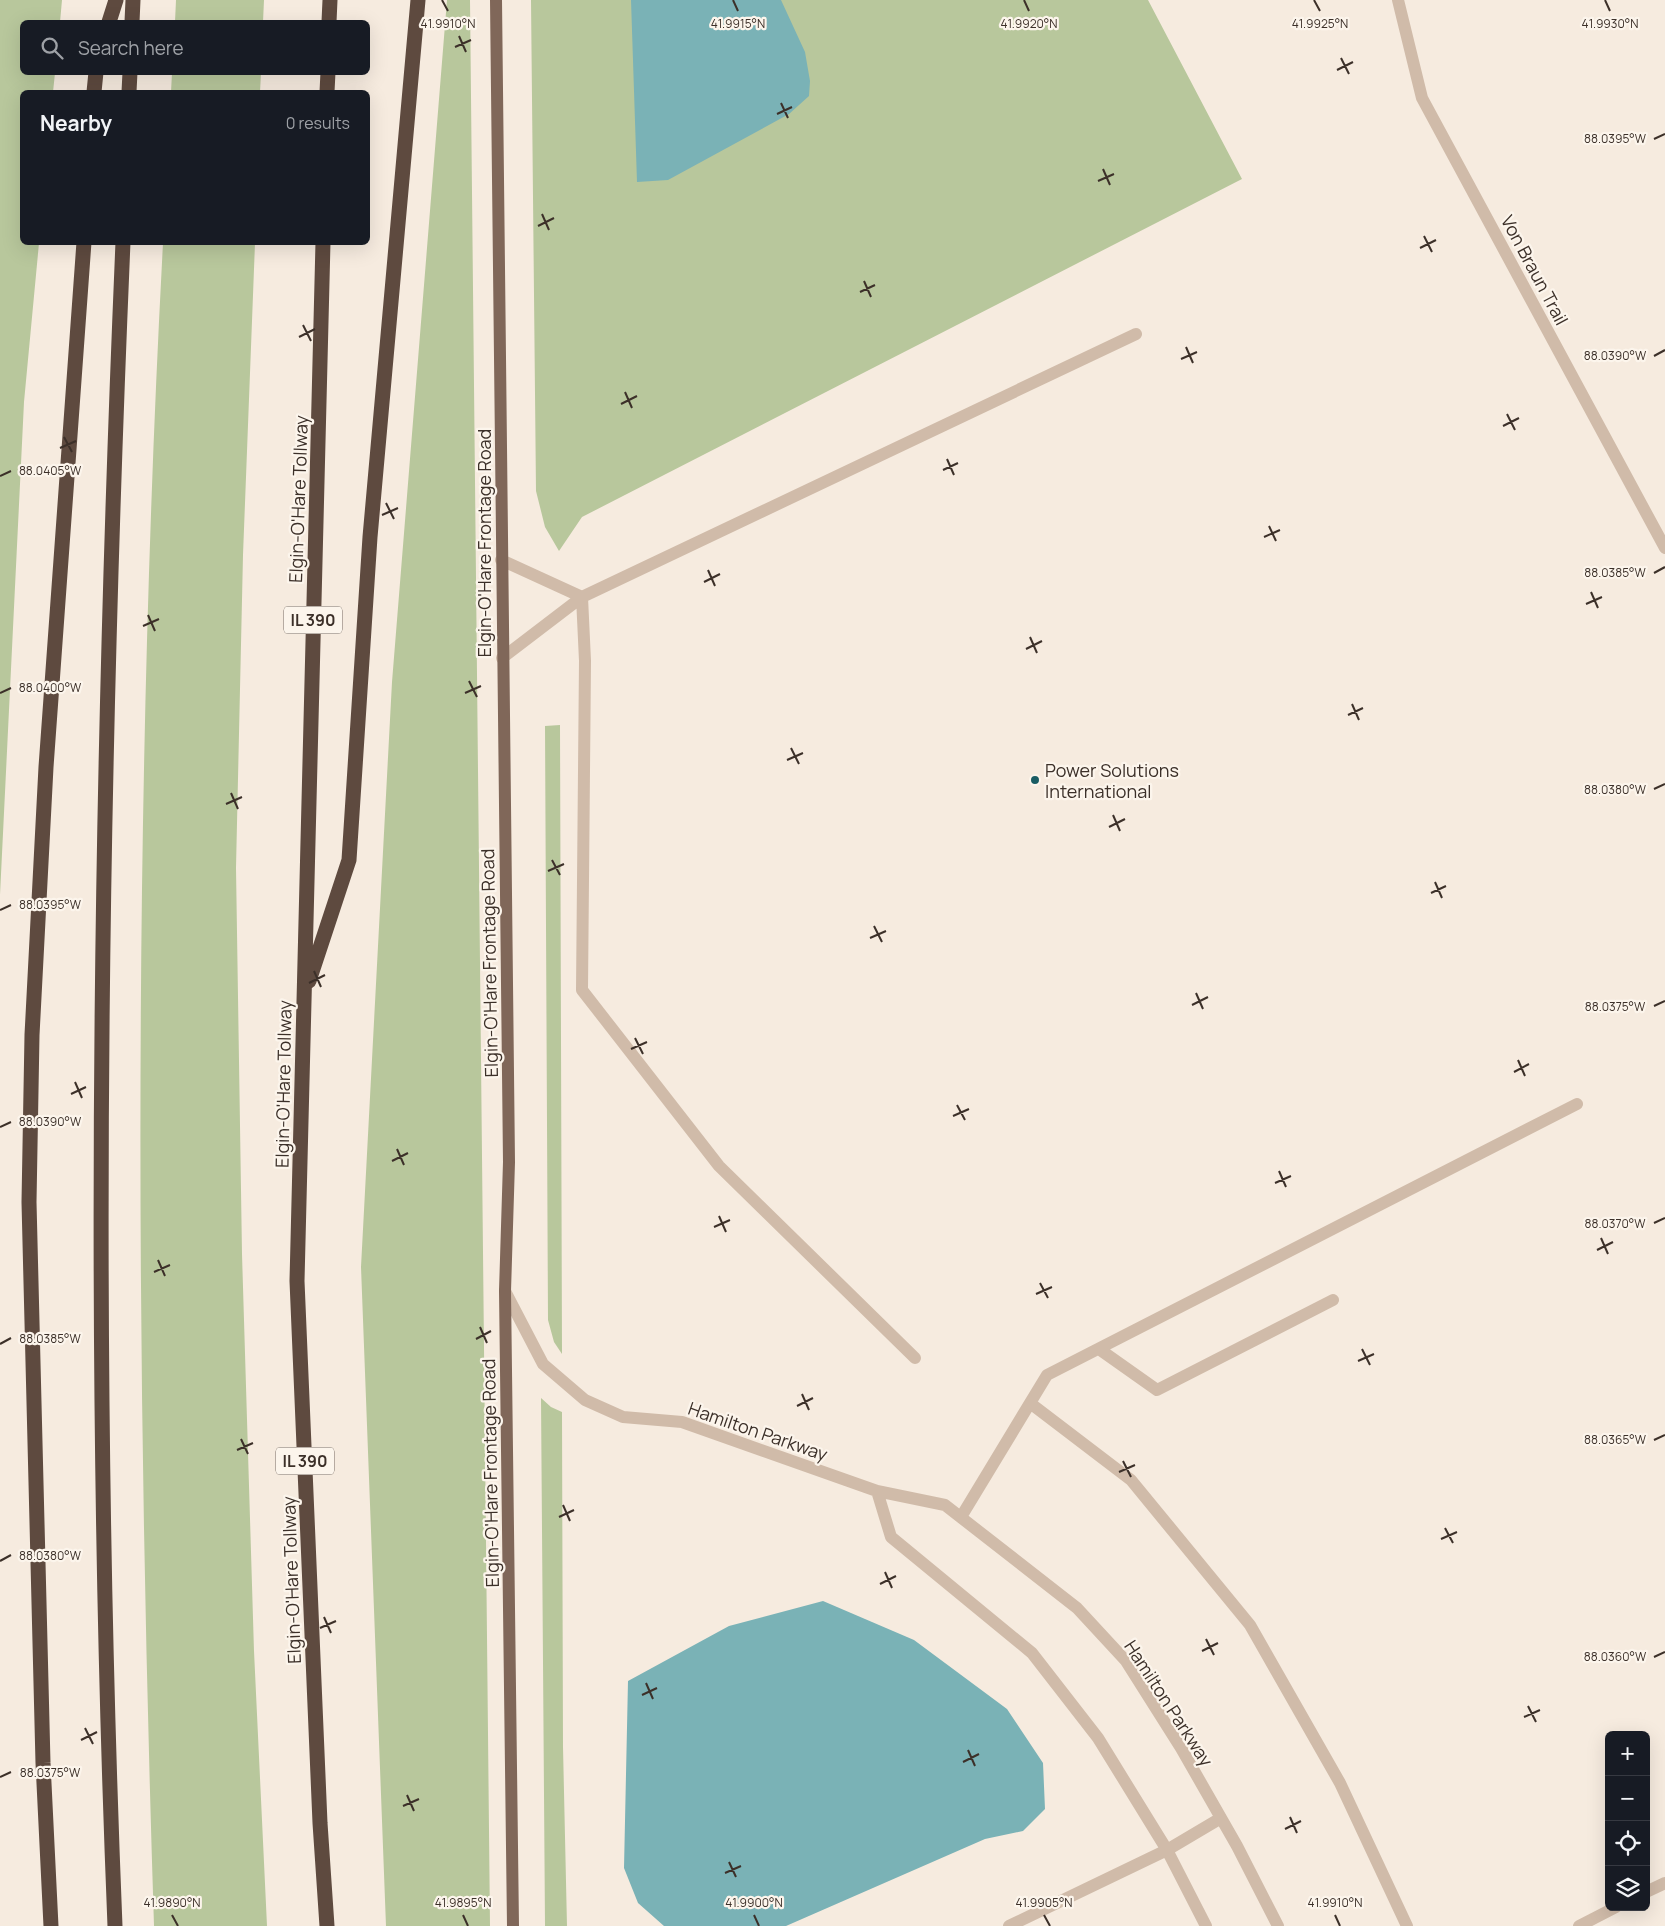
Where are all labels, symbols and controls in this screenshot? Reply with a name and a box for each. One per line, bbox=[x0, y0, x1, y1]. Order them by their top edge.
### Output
text: 41.9910°N bbox=[421, 15, 475, 32]
text: 41.9915°N bbox=[711, 15, 765, 32]
text: 41.9920°N bbox=[1001, 15, 1057, 32]
text: 41.9925°N bbox=[1292, 15, 1348, 32]
text: 41.9930°N bbox=[1582, 15, 1638, 32]
search box bbox=[20, 20, 370, 75]
icon: search bbox=[38, 34, 66, 62]
text: Search here bbox=[78, 35, 184, 61]
text: Nearby bbox=[40, 109, 112, 137]
text: 0 results bbox=[286, 112, 350, 134]
text: 88.0395°W bbox=[1584, 130, 1647, 147]
street label: Von Braun Trail bbox=[1496, 211, 1574, 329]
text: 88.0390°W bbox=[1584, 347, 1647, 364]
street label: Elgin-O'Hare Tollway bbox=[283, 414, 313, 583]
street label: Elgin-O'Hare Frontage Road bbox=[472, 429, 496, 657]
text: 88.0405°W bbox=[19, 462, 82, 479]
text: 88.0385°W bbox=[1584, 564, 1646, 581]
road number: IL 390 bbox=[284, 606, 342, 634]
text: 88.0400°W bbox=[19, 679, 82, 696]
place label: Power Solutions International bbox=[1045, 758, 1179, 803]
marker: Power Solutions International bbox=[1029, 774, 1041, 786]
text: 88.0380°W bbox=[1584, 781, 1647, 798]
street label: Elgin-O'Hare Frontage Road bbox=[475, 849, 503, 1077]
text: 88.0395°W bbox=[19, 896, 82, 913]
text: 88.0375°W bbox=[1585, 998, 1646, 1015]
street label: Elgin-O'Hare Tollway bbox=[270, 999, 296, 1168]
text: 88.0390°W bbox=[19, 1113, 82, 1130]
text: 88.0370°W bbox=[1585, 1215, 1646, 1232]
text: 88.0385°W bbox=[19, 1330, 81, 1347]
street label: Elgin-O'Hare Frontage Road bbox=[476, 1359, 504, 1587]
street label: Hamilton Parkway bbox=[685, 1396, 831, 1466]
text: 88.0365°W bbox=[1584, 1431, 1647, 1448]
road number: IL 390 bbox=[276, 1448, 334, 1474]
street label: Elgin-O'Hare Tollway bbox=[276, 1495, 306, 1664]
text: 88.0380°W bbox=[19, 1547, 82, 1564]
street label: Hamilton Parkway bbox=[1119, 1635, 1219, 1771]
text: 88.0360°W bbox=[1584, 1648, 1647, 1665]
map controls bbox=[1605, 1731, 1650, 1911]
button: + bbox=[1605, 1731, 1650, 1776]
text: 88.0375°W bbox=[20, 1764, 81, 1781]
button: − bbox=[1605, 1776, 1650, 1821]
button: locate bbox=[1605, 1821, 1650, 1866]
button: layers bbox=[1605, 1866, 1650, 1911]
text: 41.9890°N bbox=[143, 1894, 201, 1911]
text: 41.9895°N bbox=[435, 1894, 491, 1911]
text: 41.9900°N bbox=[725, 1894, 783, 1911]
text: 41.9905°N bbox=[1015, 1894, 1073, 1911]
text: 41.9910°N bbox=[1308, 1894, 1362, 1911]

